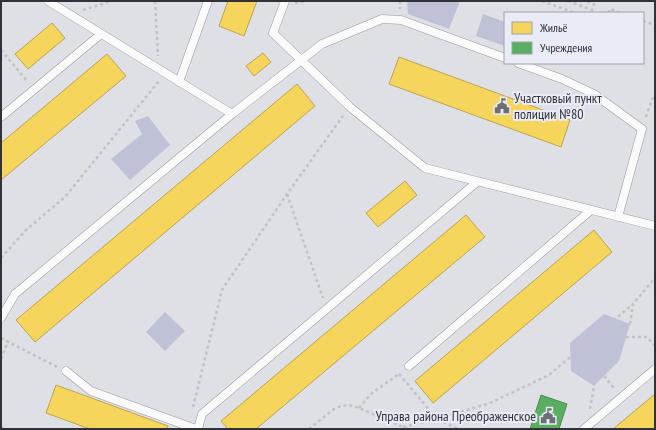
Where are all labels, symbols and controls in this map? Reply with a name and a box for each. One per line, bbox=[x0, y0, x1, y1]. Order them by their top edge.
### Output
legend bbox=[504, 12, 644, 64]
text: Жильё bbox=[539, 20, 567, 35]
text: Учреждения bbox=[540, 40, 593, 55]
place label: Участковый пункт полиции №80 bbox=[514, 89, 602, 123]
public building icon: Участковый пункт полиции №80 bbox=[493, 97, 511, 115]
place label: Управа района Преображенское bbox=[376, 407, 536, 425]
public building icon: Управа района Преображенское bbox=[539, 407, 557, 425]

